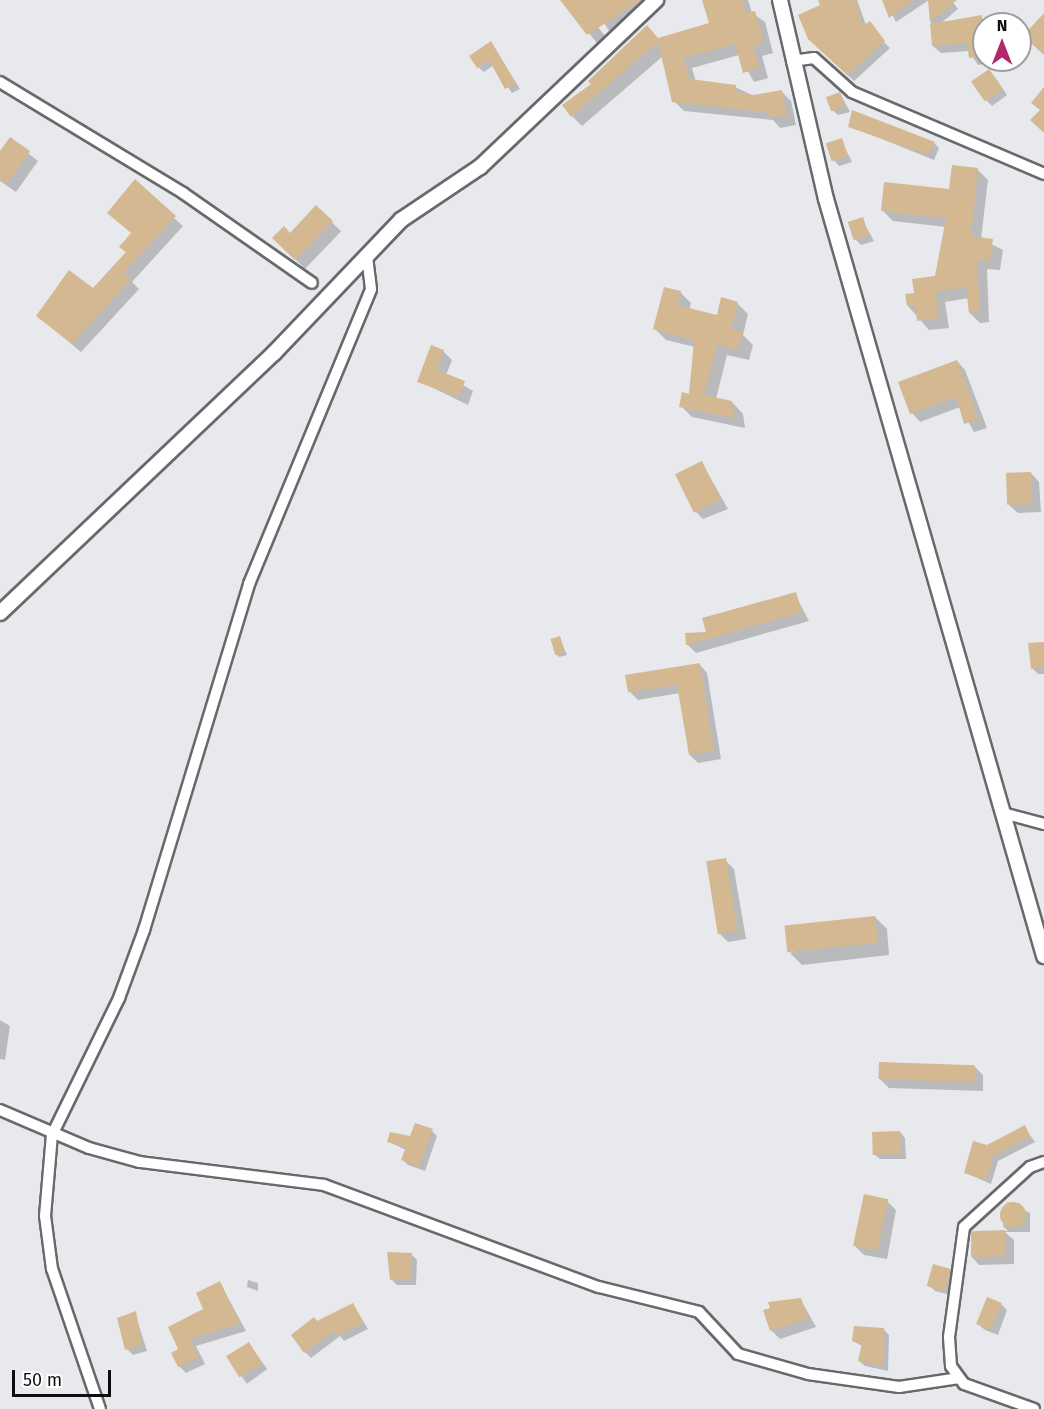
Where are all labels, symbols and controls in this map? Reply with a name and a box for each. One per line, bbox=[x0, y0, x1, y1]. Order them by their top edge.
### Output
north arrow bbox=[972, 12, 1032, 72]
text: N bbox=[997, 16, 1007, 35]
scale bar bbox=[15, 1358, 114, 1396]
text: 50 m bbox=[23, 1369, 62, 1391]

